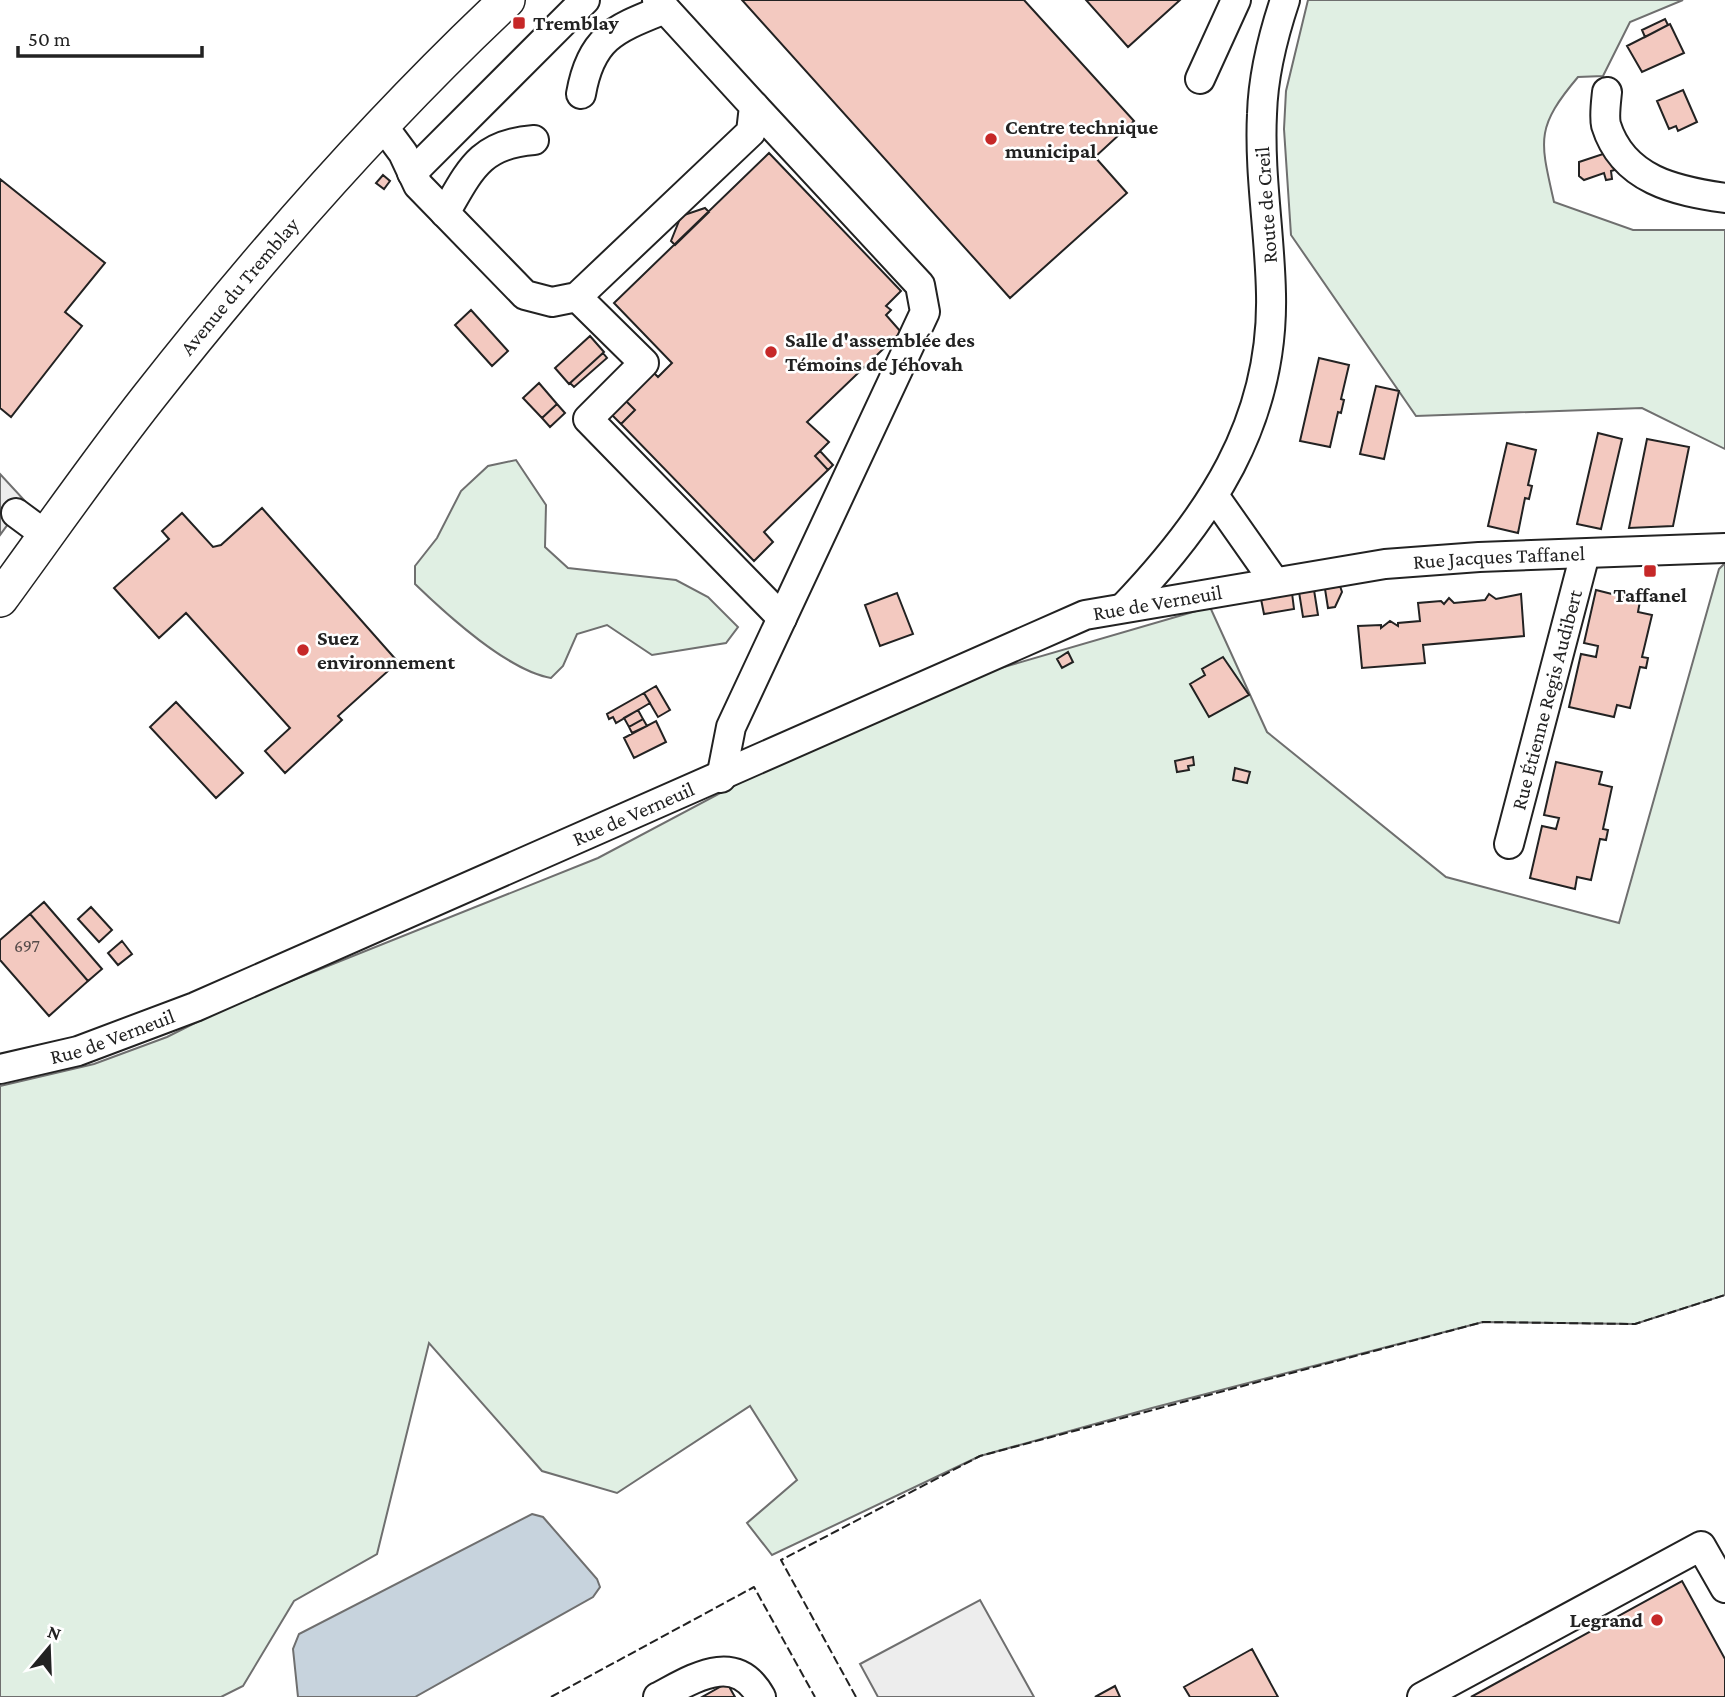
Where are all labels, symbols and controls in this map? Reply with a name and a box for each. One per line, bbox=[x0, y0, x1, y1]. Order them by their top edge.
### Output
place label: Tremblay bbox=[533, 11, 620, 35]
scale bar bbox=[18, 14, 201, 58]
marker: Tremblay bbox=[511, 15, 527, 31]
text: 50 m bbox=[28, 27, 71, 51]
place label: Centre technique municipal bbox=[1005, 115, 1158, 163]
marker: Centre technique municipal bbox=[983, 131, 999, 147]
street label: Route de Creil bbox=[1250, 146, 1282, 264]
street label: Avenue du Tremblay bbox=[175, 212, 304, 360]
place label: Salle d'assemblée des Témoins de Jéhovah bbox=[785, 328, 975, 376]
marker: Salle d'assemblée des Témoins de Jéhovah bbox=[763, 344, 779, 360]
street label: Rue Jacques Taffanel bbox=[1412, 541, 1585, 574]
marker: Taffanel bbox=[1642, 563, 1658, 579]
street label: Rue de Verneuil bbox=[1091, 580, 1224, 625]
place label: Taffanel bbox=[1613, 583, 1687, 607]
street label: Rue Étienne Regis Audibert bbox=[1506, 586, 1587, 813]
place label: Suez environnement bbox=[317, 626, 455, 674]
marker: Suez environnement bbox=[295, 642, 311, 658]
street label: Rue de Verneuil bbox=[569, 777, 698, 851]
house number: 697 bbox=[14, 936, 40, 956]
street label: Rue de Verneuil bbox=[48, 1004, 178, 1069]
place label: Legrand bbox=[1570, 1608, 1644, 1632]
marker: Legrand bbox=[1649, 1612, 1665, 1628]
north arrow bbox=[14, 1613, 84, 1683]
text: N bbox=[45, 1620, 64, 1644]

